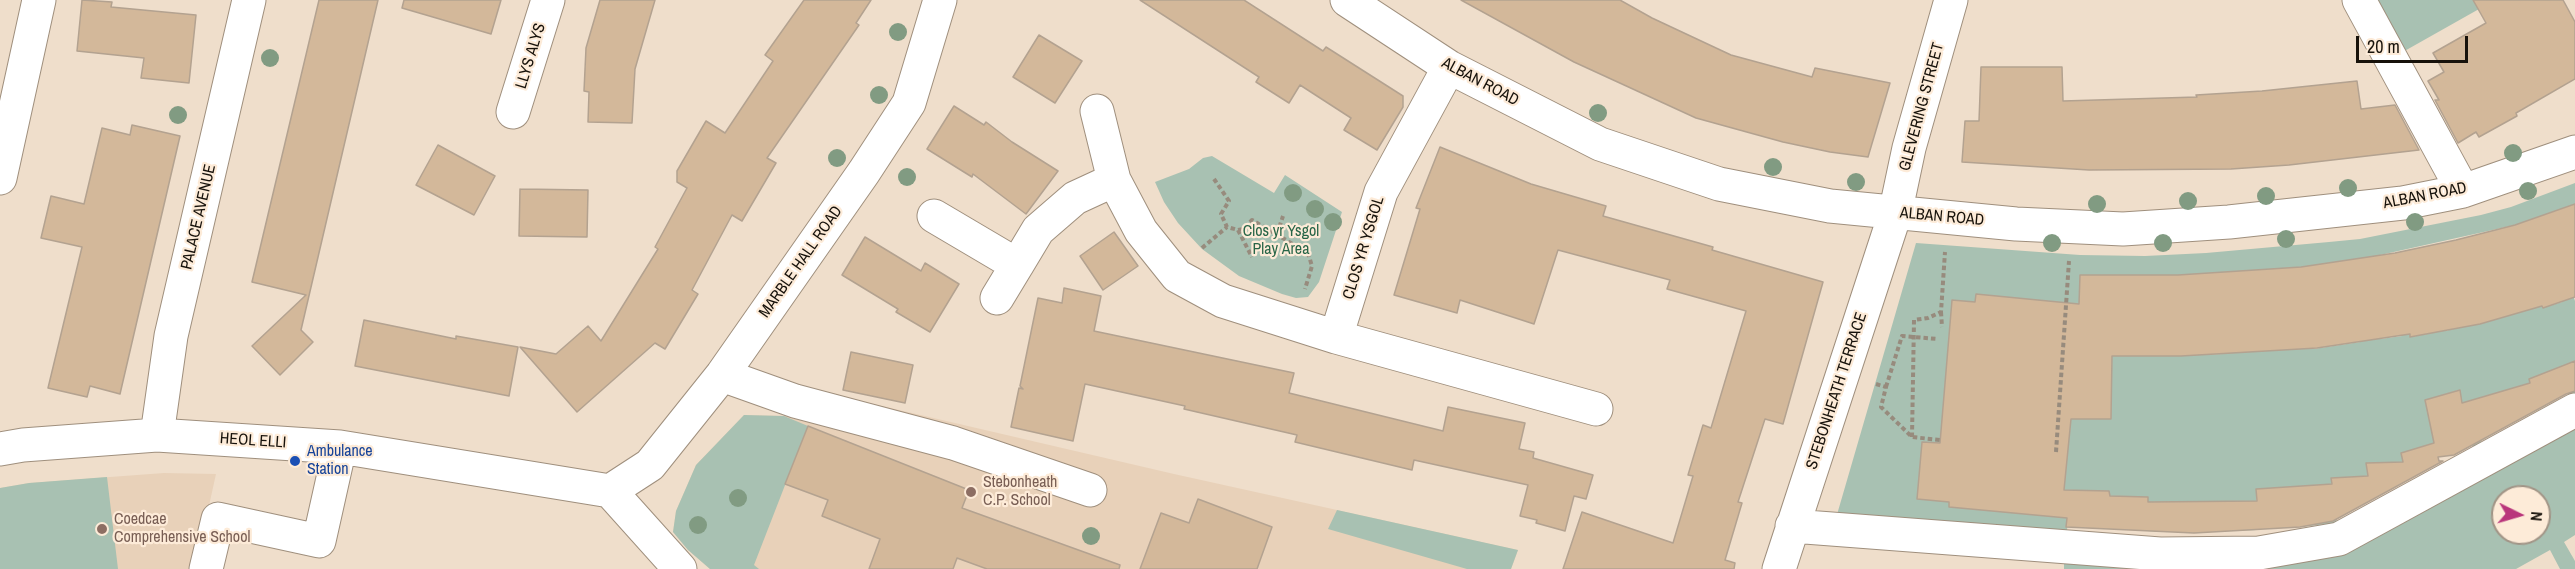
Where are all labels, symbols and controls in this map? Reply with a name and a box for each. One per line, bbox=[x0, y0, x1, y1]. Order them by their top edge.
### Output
street label: LLYS ALYS bbox=[512, 21, 550, 91]
scale bar bbox=[2359, 24, 2472, 62]
text: 20 m bbox=[2367, 34, 2400, 59]
street label: GLEVERING STREET bbox=[1896, 41, 1948, 173]
street label: ALBAN ROAD bbox=[1438, 54, 1522, 110]
street label: PALACE AVENUE bbox=[178, 162, 220, 272]
street label: ALBAN ROAD bbox=[2382, 179, 2468, 213]
street label: CLOS YR YSGOL bbox=[1339, 194, 1389, 302]
street label: MARBLE HALL ROAD bbox=[755, 202, 847, 322]
street label: ALBAN ROAD bbox=[1899, 204, 1985, 230]
park label: Clos yr Ysgol Play Area bbox=[1243, 222, 1319, 260]
street label: STEBONHEATH TERRACE bbox=[1803, 310, 1871, 472]
street label: HEOL ELLI bbox=[219, 429, 287, 453]
place label: Ambulance Station bbox=[307, 442, 373, 480]
marker: Ambulance Station bbox=[288, 454, 302, 468]
place label: Stebonheath C.P. School bbox=[983, 473, 1057, 511]
marker: Stebonheath C.P. School bbox=[964, 485, 978, 499]
north arrow bbox=[2491, 485, 2551, 545]
place label: Coedcae Comprehensive School bbox=[114, 510, 250, 548]
text: N bbox=[2526, 511, 2548, 522]
marker: Coedcae Comprehensive School bbox=[95, 522, 109, 536]

